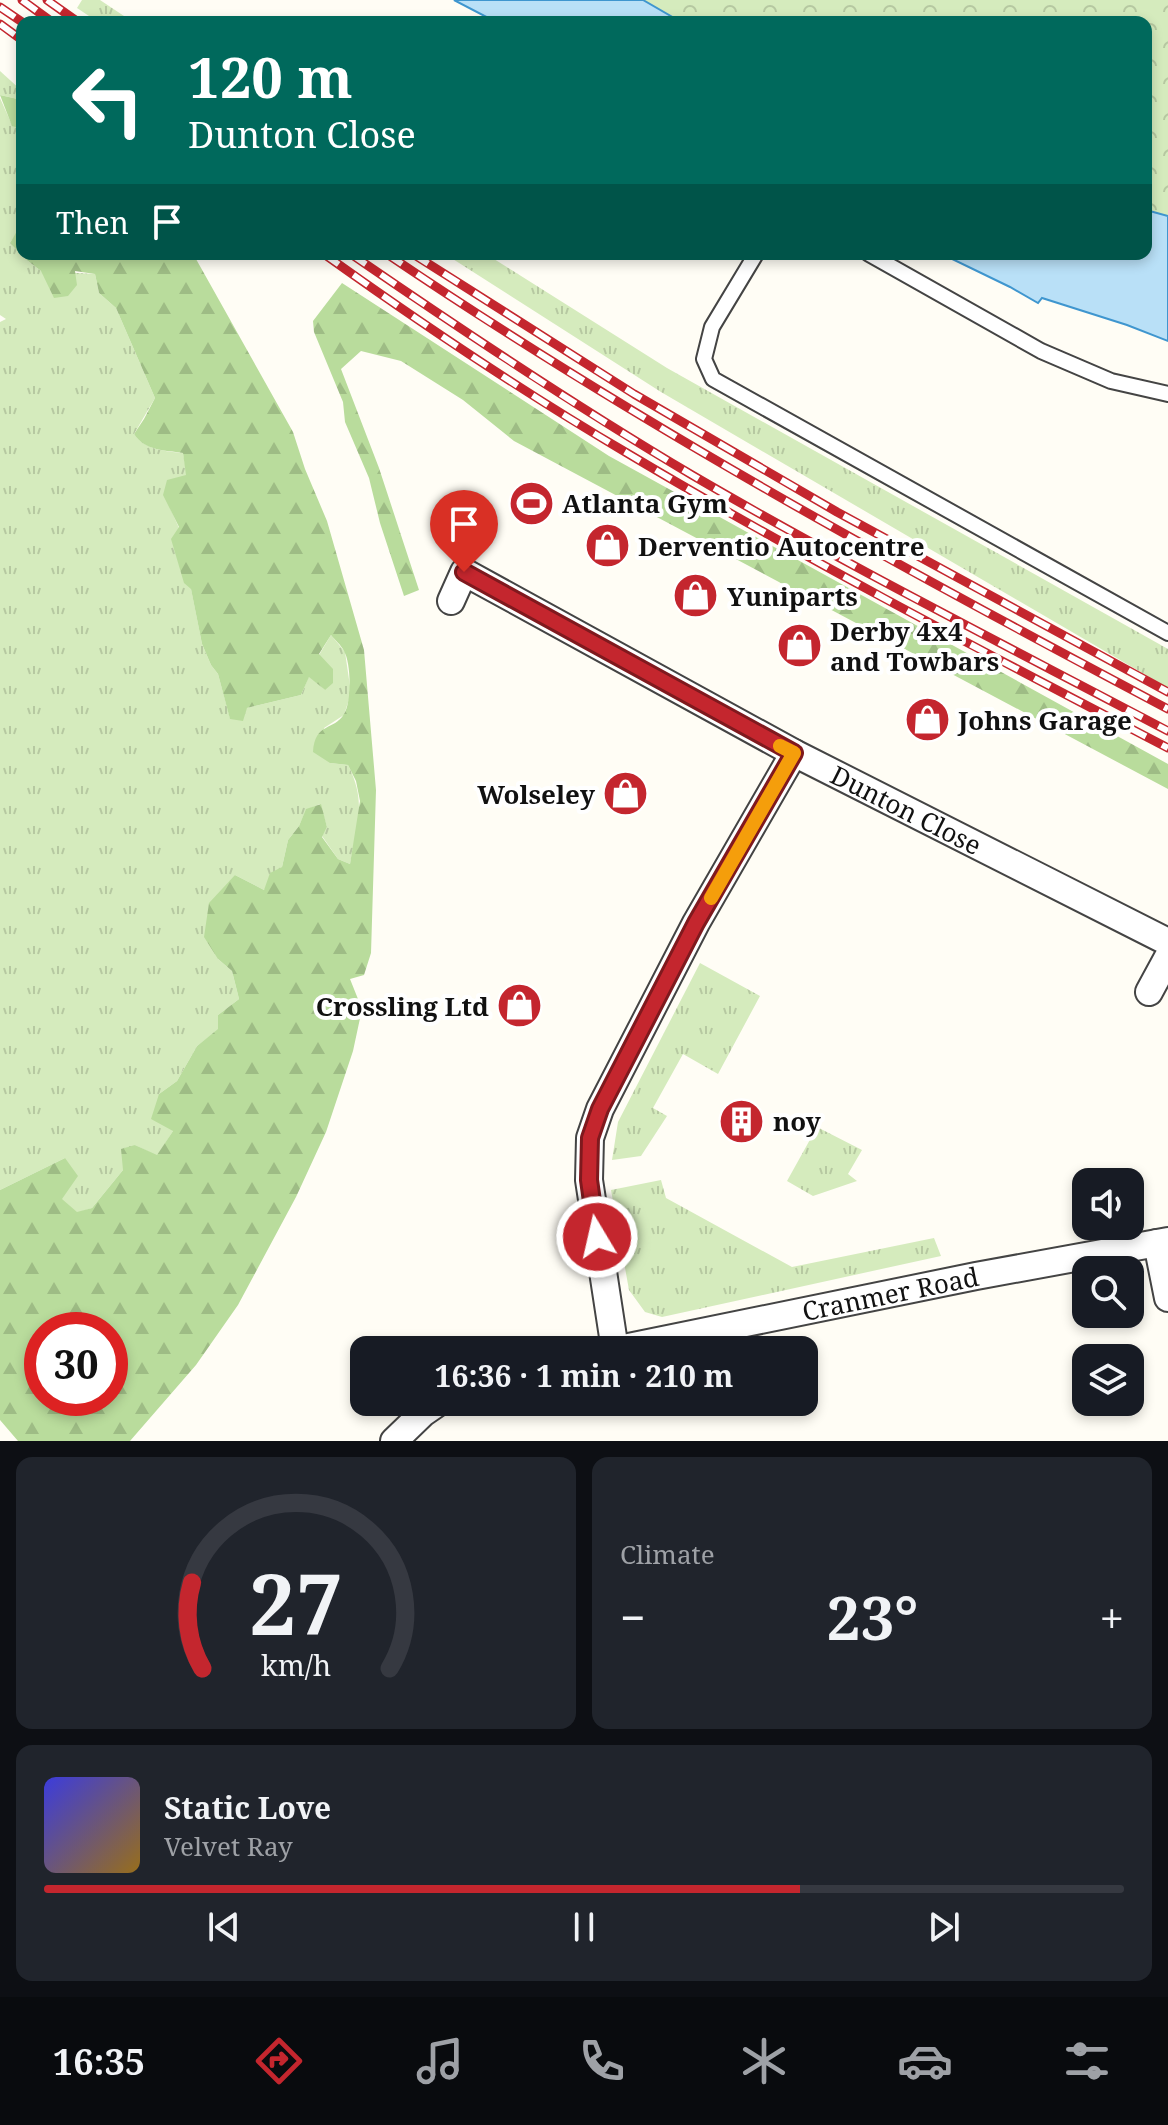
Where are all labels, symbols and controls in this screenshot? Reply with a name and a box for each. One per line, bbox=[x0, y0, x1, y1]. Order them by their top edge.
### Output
text: 120 m bbox=[188, 38, 353, 114]
icon: left bbox=[56, 48, 160, 152]
text: Dunton Close bbox=[188, 110, 416, 159]
icon: arrive bbox=[145, 200, 189, 244]
text: Then bbox=[56, 202, 129, 243]
sports icon: Atlanta Gym bbox=[507, 479, 555, 527]
place label: Atlanta Gym bbox=[562, 485, 728, 521]
pin bbox=[430, 490, 498, 572]
icon: arrive bbox=[442, 502, 486, 546]
shop icon: Derventio Autocentre bbox=[583, 522, 631, 570]
place label: Derventio Autocentre bbox=[638, 528, 925, 564]
shop icon: Yuniparts bbox=[672, 572, 720, 620]
place label: Yuniparts bbox=[727, 578, 858, 614]
place label: Derby 4x4 and Towbars bbox=[830, 613, 999, 679]
shop icon: Derby 4x4 and Towbars bbox=[775, 622, 823, 670]
shop icon: Johns Garage bbox=[903, 696, 951, 744]
place label: Johns Garage bbox=[957, 702, 1132, 738]
street label: Dunton Close bbox=[825, 757, 988, 863]
shop icon: Wolseley bbox=[602, 770, 650, 818]
place label: Wolseley bbox=[477, 776, 596, 812]
shop icon: Crossling Ltd bbox=[496, 982, 544, 1030]
place label: Crossling Ltd bbox=[316, 988, 489, 1024]
building icon: noy bbox=[718, 1097, 766, 1145]
place label: noy bbox=[773, 1103, 822, 1139]
map controls bbox=[1072, 1168, 1144, 1416]
button: sound bbox=[1072, 1168, 1144, 1240]
position arrow bbox=[555, 1195, 639, 1279]
button: search bbox=[1072, 1256, 1144, 1328]
street label: Cranmer Road bbox=[799, 1258, 982, 1329]
speed limit sign: 30 bbox=[24, 1312, 128, 1416]
button: layers bbox=[1072, 1344, 1144, 1416]
text: 16:36 · 1 min · 210 m bbox=[435, 1355, 733, 1396]
text: Climate bbox=[620, 1536, 715, 1572]
text: 27 bbox=[249, 1546, 343, 1659]
text: 23° bbox=[827, 1576, 918, 1658]
text: − bbox=[620, 1587, 645, 1647]
text: + bbox=[1099, 1587, 1124, 1647]
text: km/h bbox=[261, 1645, 331, 1684]
text: Static Love bbox=[164, 1787, 331, 1828]
text: Velvet Ray bbox=[164, 1828, 293, 1864]
icon: previous bbox=[202, 1905, 246, 1949]
icon: pause bbox=[562, 1905, 606, 1949]
icon: next bbox=[922, 1905, 966, 1949]
icon: directions bbox=[251, 2033, 307, 2089]
icon: music bbox=[412, 2033, 468, 2089]
icon: phone bbox=[574, 2033, 630, 2089]
icon: climate bbox=[736, 2033, 792, 2089]
icon: car bbox=[897, 2033, 953, 2089]
icon: filters bbox=[1059, 2033, 1115, 2089]
text: 16:35 bbox=[53, 2037, 145, 2086]

